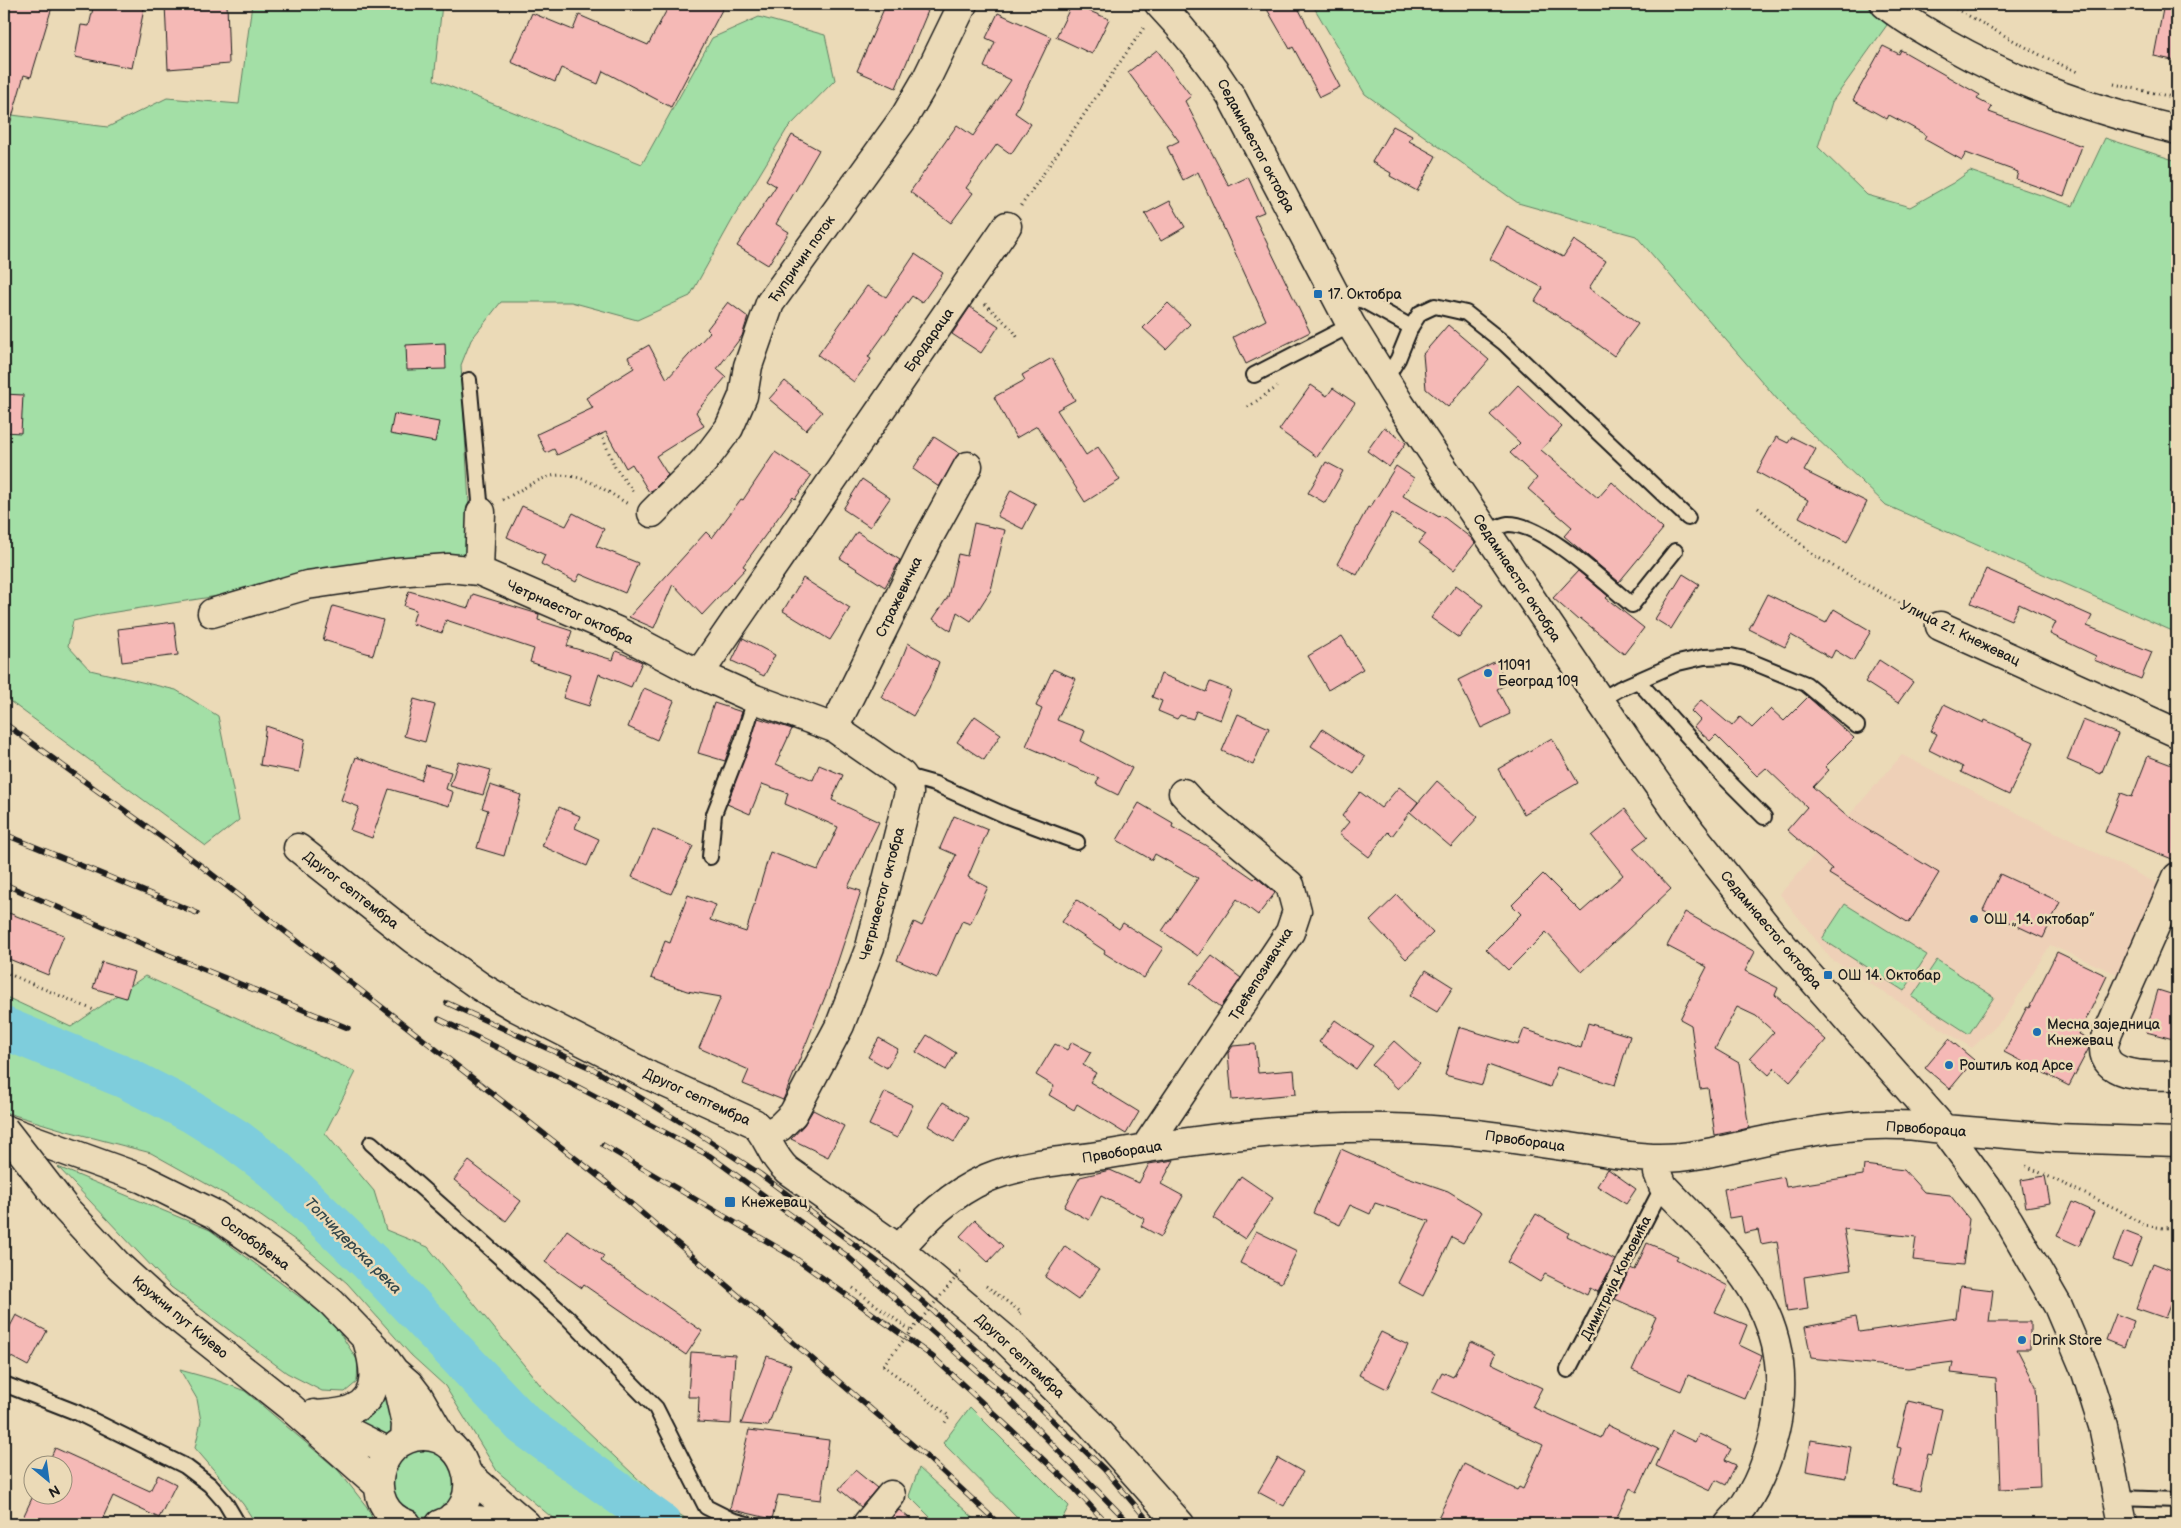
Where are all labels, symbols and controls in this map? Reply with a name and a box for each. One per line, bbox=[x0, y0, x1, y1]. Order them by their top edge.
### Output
street label: Седамнаестог октобра bbox=[1213, 76, 1299, 216]
street label: Ћупричин поток bbox=[765, 211, 839, 306]
place label: 17. Октобра bbox=[1328, 286, 1402, 303]
marker: 17. Октобра bbox=[1312, 288, 1324, 300]
street label: Бродараца bbox=[901, 304, 958, 375]
street label: Седамнаестог октобра bbox=[1469, 511, 1565, 646]
street label: Стражевичка bbox=[872, 553, 926, 640]
street label: Четрнаестог октобра bbox=[504, 576, 637, 648]
street label: Улица 21. Кнежевац bbox=[1897, 597, 2023, 669]
place label: 11091 Београд 109 bbox=[1498, 657, 1579, 690]
marker: 11091 Београд 109 bbox=[1482, 667, 1494, 679]
street label: Четрнаестог октобра bbox=[856, 825, 908, 963]
street label: Другог септембра bbox=[300, 848, 403, 933]
street label: Седамнаестог октобра bbox=[1717, 867, 1826, 993]
place label: ОШ „14. октобар” bbox=[1984, 911, 2095, 928]
marker: ОШ „14. октобар” bbox=[1968, 913, 1980, 925]
street label: Трећепозивачка bbox=[1226, 924, 1297, 1024]
place label: ОШ 14. Октобар bbox=[1838, 967, 1941, 984]
marker: ОШ 14. Октобар bbox=[1822, 969, 1834, 981]
place label: Месна заједница Кнежевац bbox=[2047, 1016, 2161, 1049]
marker: Месна заједница Кнежевац bbox=[2031, 1026, 2043, 1038]
place label: Роштиљ код Арсе bbox=[1959, 1057, 2073, 1074]
marker: Роштиљ код Арсе bbox=[1943, 1059, 1955, 1071]
street label: Другог септембра bbox=[641, 1065, 754, 1130]
street label: Првобораца bbox=[1885, 1118, 1968, 1140]
street label: Првобораца bbox=[1484, 1127, 1567, 1155]
street label: Првобораца bbox=[1081, 1137, 1164, 1167]
water label: Топчидерска река bbox=[301, 1194, 406, 1299]
place label: Кнежевац bbox=[741, 1194, 807, 1211]
marker: Кнежевац bbox=[723, 1195, 737, 1209]
street label: Ослобођења bbox=[217, 1212, 294, 1274]
street label: Димитрија Коњовића bbox=[1577, 1212, 1655, 1343]
street label: Кружни пут Кијево bbox=[129, 1272, 231, 1362]
street label: Другог септембра bbox=[972, 1310, 1069, 1402]
place label: Drink Store bbox=[2032, 1332, 2102, 1349]
marker: Drink Store bbox=[2016, 1334, 2028, 1346]
north arrow bbox=[22, 1456, 72, 1506]
text: N bbox=[45, 1481, 63, 1501]

